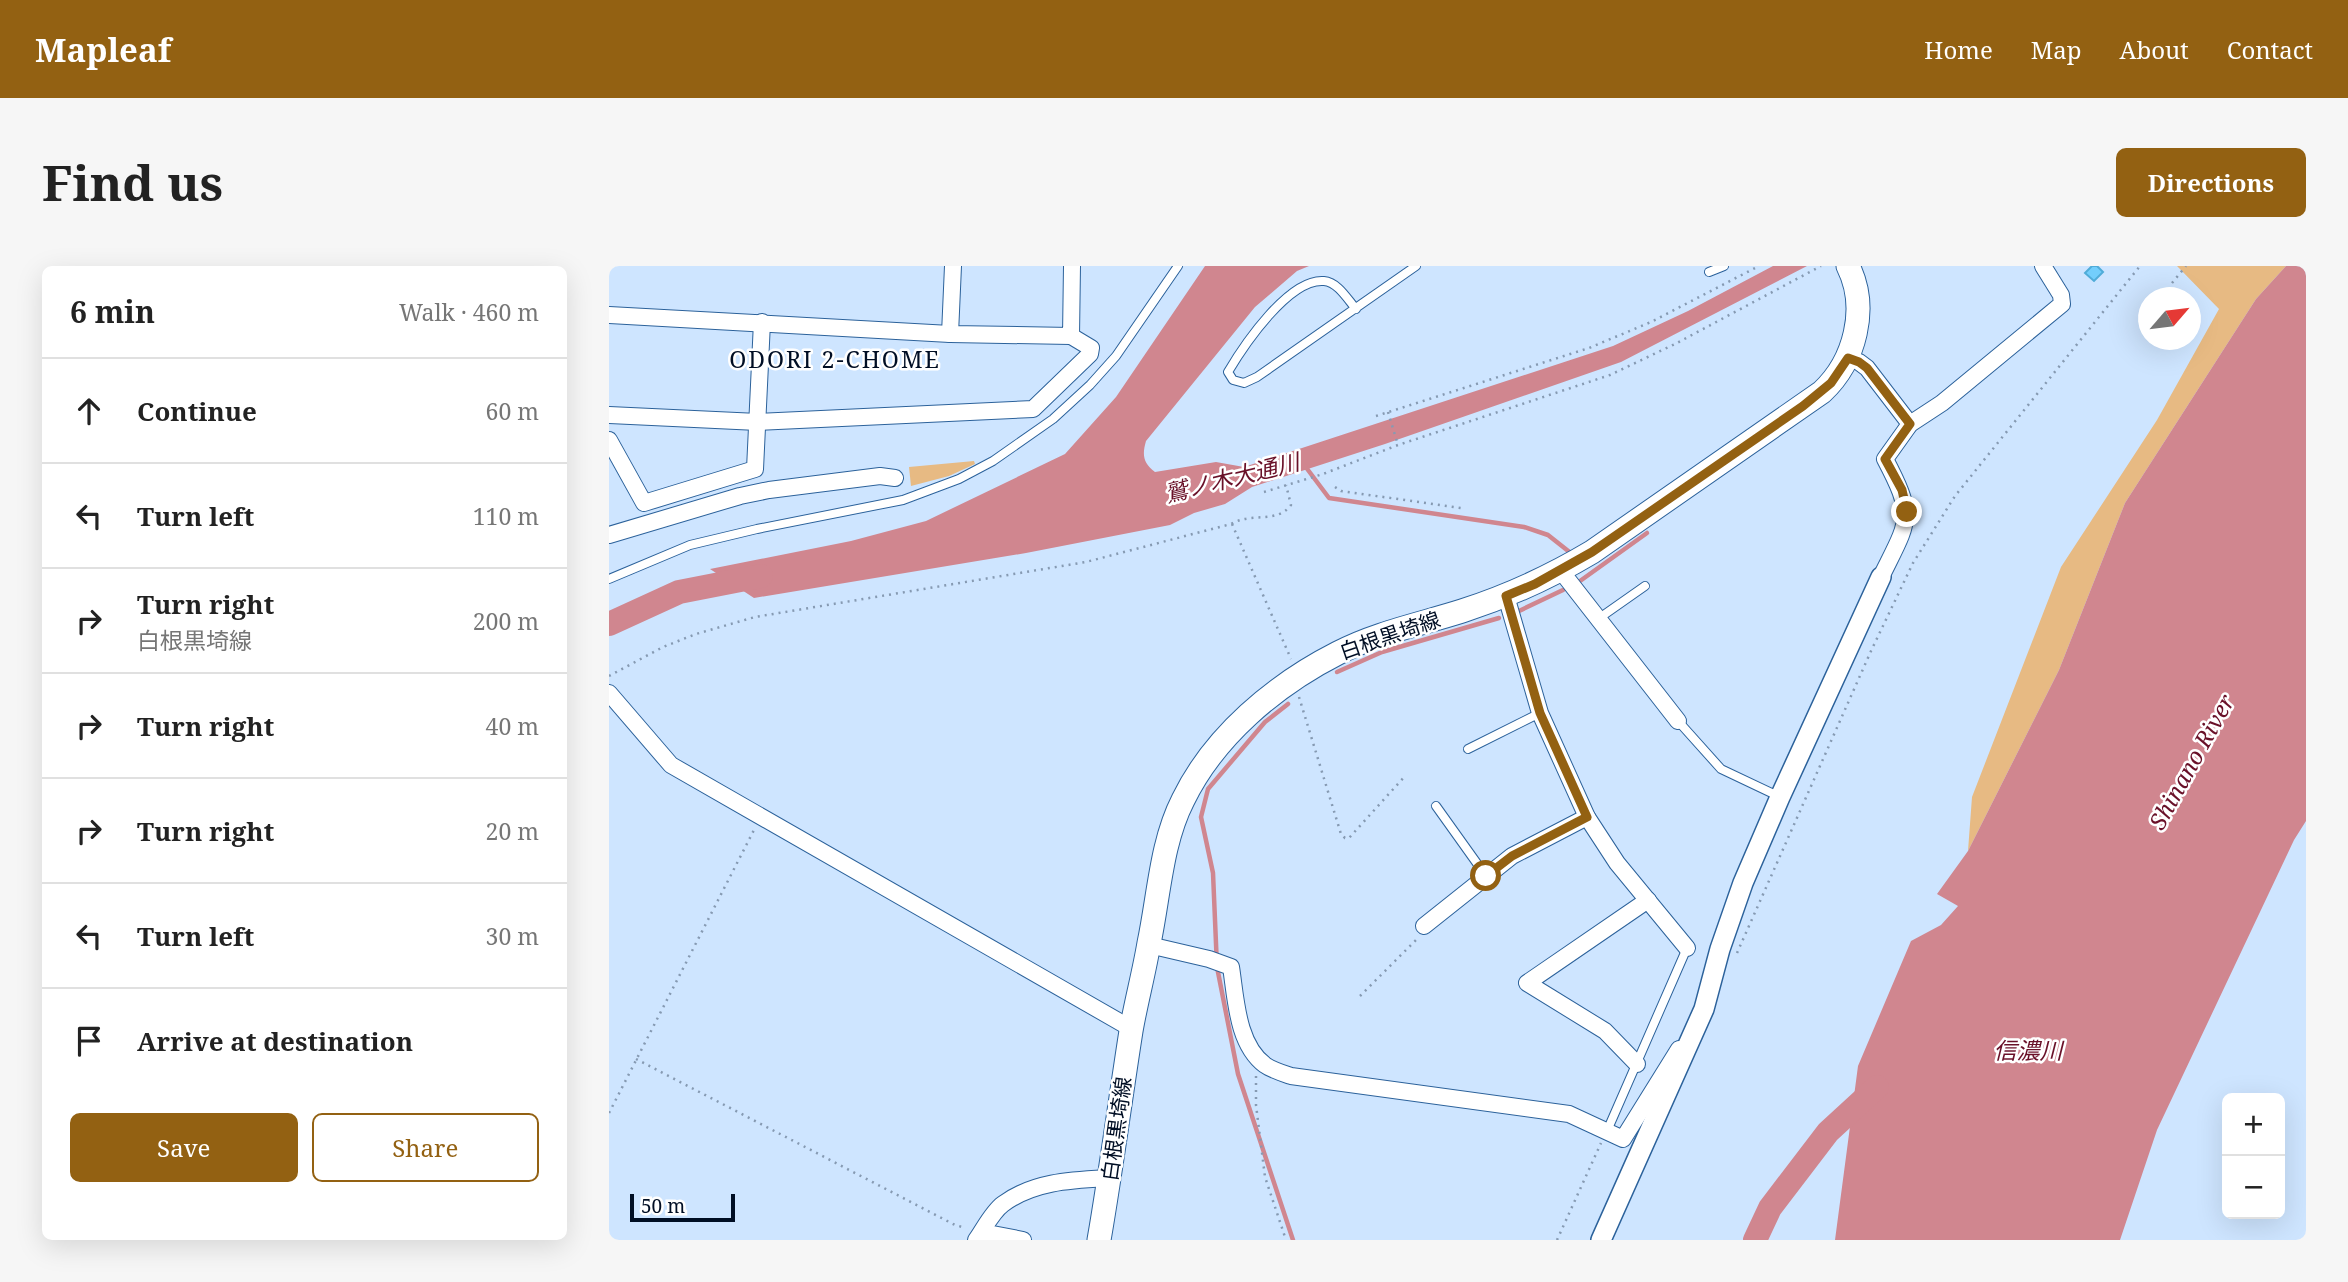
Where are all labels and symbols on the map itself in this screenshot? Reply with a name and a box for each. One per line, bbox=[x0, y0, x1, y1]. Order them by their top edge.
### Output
north arrow bbox=[2138, 287, 2201, 350]
district label: ODORI 2-CHOME bbox=[729, 343, 941, 375]
water label: 鷲ノ木大通川 bbox=[1161, 444, 1305, 509]
route end bbox=[1891, 496, 1922, 527]
street label: 白根黒埼線 bbox=[1335, 605, 1444, 665]
water label: Shinano River bbox=[2141, 688, 2242, 835]
route start bbox=[1470, 860, 1501, 891]
water label: 信濃川 bbox=[1994, 1034, 2066, 1066]
street label: 白根黒埼線 bbox=[1095, 1075, 1137, 1183]
scale bar bbox=[630, 1191, 735, 1223]

